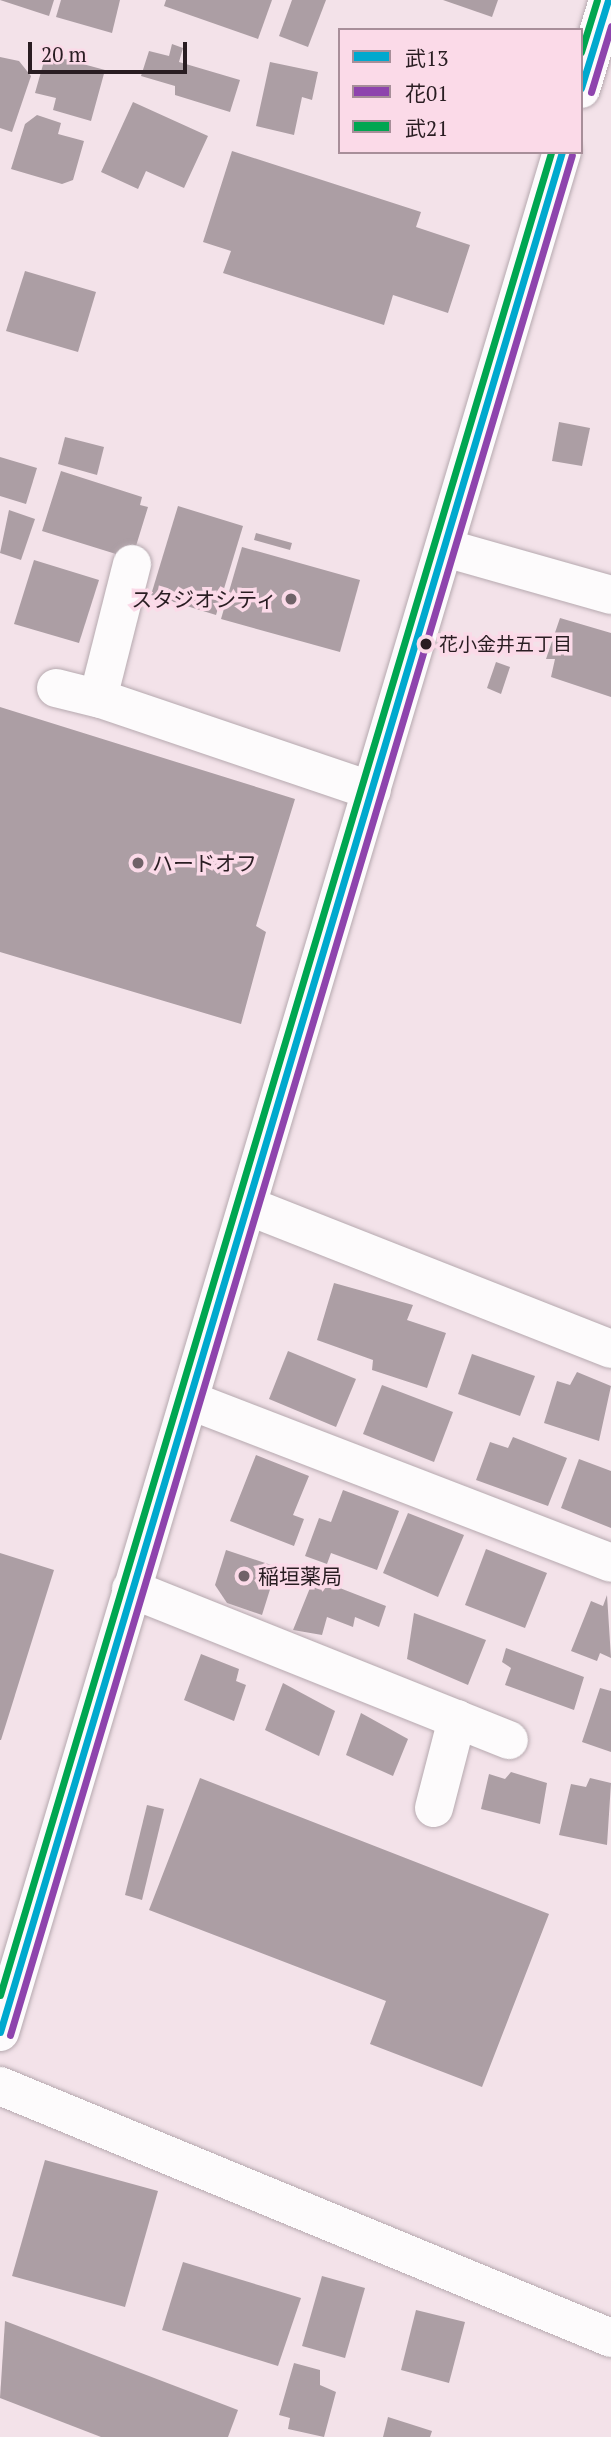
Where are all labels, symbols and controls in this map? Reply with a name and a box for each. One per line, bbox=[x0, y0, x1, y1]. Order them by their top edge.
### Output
scale bar bbox=[32, 28, 191, 72]
legend bbox=[338, 28, 583, 154]
text: 20 m bbox=[41, 40, 87, 68]
text: 武13 bbox=[405, 44, 448, 72]
text: 花01 bbox=[405, 79, 448, 107]
text: 武21 bbox=[405, 114, 448, 142]
place label: スタジオシティ bbox=[130, 586, 277, 612]
marker: スタジオシティ bbox=[283, 591, 299, 607]
place label: 花小金井五丁目 bbox=[439, 633, 572, 655]
marker: 花小金井五丁目 bbox=[419, 637, 433, 651]
place label: ハードオフ bbox=[152, 850, 257, 876]
marker: ハードオフ bbox=[130, 855, 146, 871]
place label: 稲垣薬局 bbox=[258, 1563, 342, 1589]
marker: 稲垣薬局 bbox=[236, 1568, 252, 1584]

